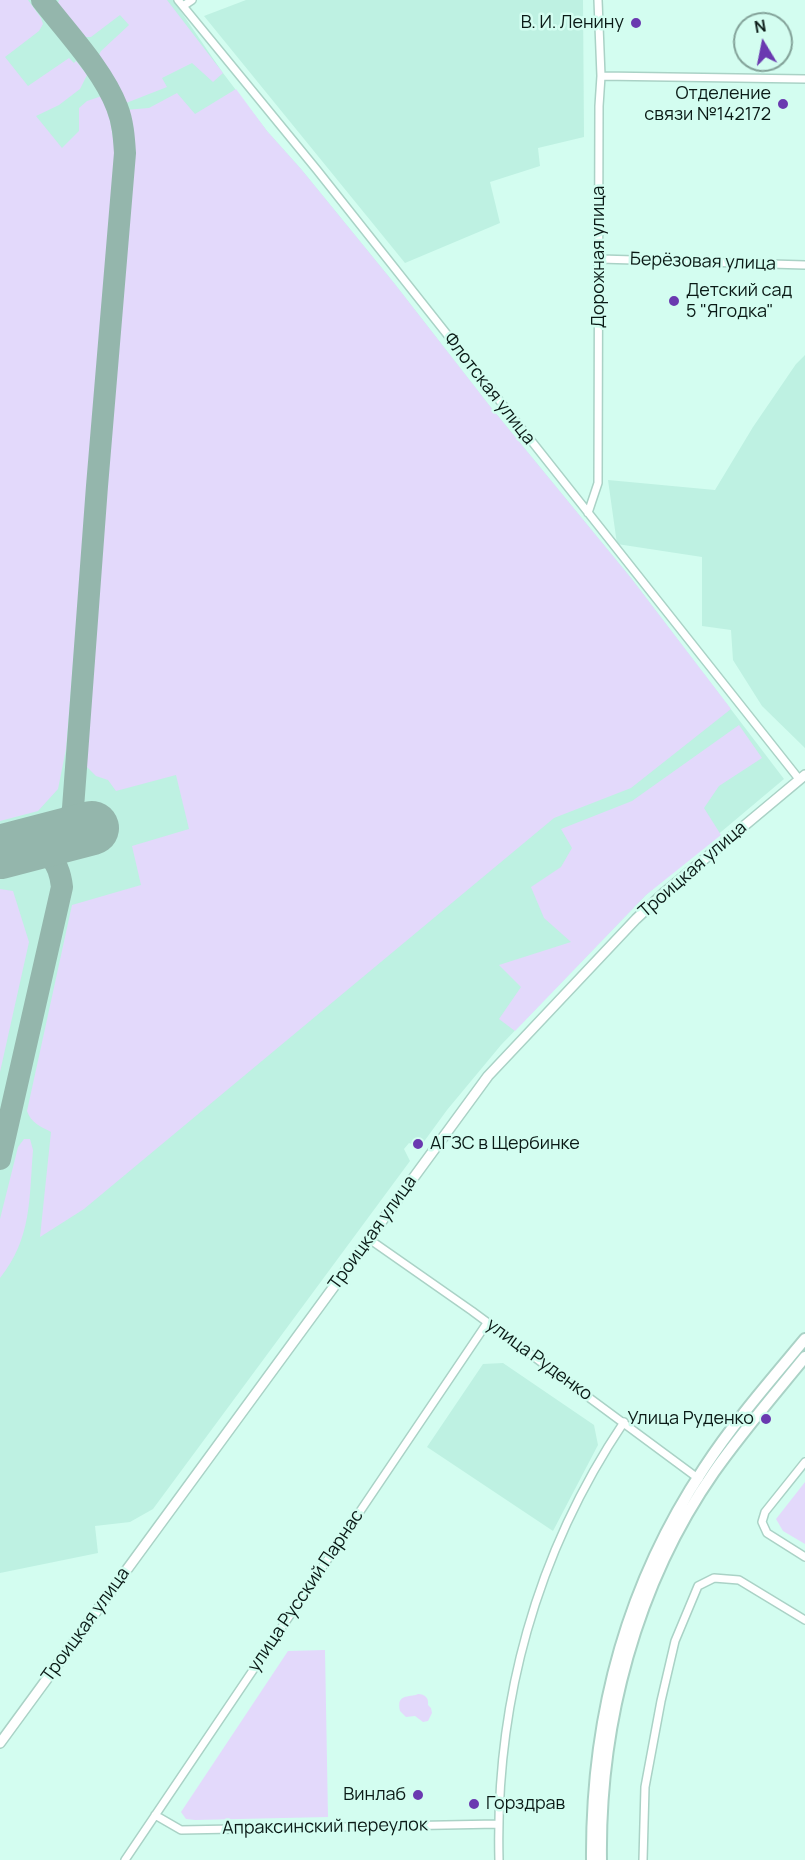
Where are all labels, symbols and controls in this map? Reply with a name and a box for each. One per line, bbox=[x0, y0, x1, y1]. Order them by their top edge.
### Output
place label: В. И. Ленину bbox=[521, 12, 624, 34]
north arrow bbox=[733, 12, 793, 72]
text: N bbox=[753, 14, 768, 38]
marker: В. И. Ленину bbox=[629, 16, 643, 30]
place label: Отделение связи №142172 bbox=[644, 83, 771, 125]
marker: Отделение связи №142172 bbox=[776, 97, 790, 111]
street label: Дорожная улица bbox=[588, 186, 610, 328]
street label: Берёзовая улица bbox=[630, 249, 776, 275]
place label: Детский сад 5 "Ягодка" bbox=[686, 280, 792, 322]
marker: Детский сад 5 "Ягодка" bbox=[667, 294, 681, 308]
street label: Флотская улица bbox=[439, 329, 539, 449]
street label: Троицкая улица bbox=[635, 817, 751, 923]
place label: АГЗС в Щербинке bbox=[430, 1133, 580, 1155]
marker: АГЗС в Щербинке bbox=[411, 1137, 425, 1151]
street label: Троицкая улица bbox=[324, 1172, 422, 1294]
street label: улица Руденко bbox=[482, 1314, 596, 1406]
place label: Улица Руденко bbox=[628, 1408, 754, 1430]
marker: Улица Руденко bbox=[759, 1412, 773, 1426]
street label: улица Русский Парнас bbox=[244, 1506, 368, 1676]
street label: Троицкая улица bbox=[37, 1564, 135, 1686]
place label: Винлаб bbox=[343, 1784, 406, 1806]
marker: Винлаб bbox=[411, 1788, 425, 1802]
place label: Горздрав bbox=[486, 1793, 565, 1815]
marker: Горздрав bbox=[467, 1797, 481, 1811]
street label: Апраксинский переулок bbox=[222, 1814, 428, 1840]

